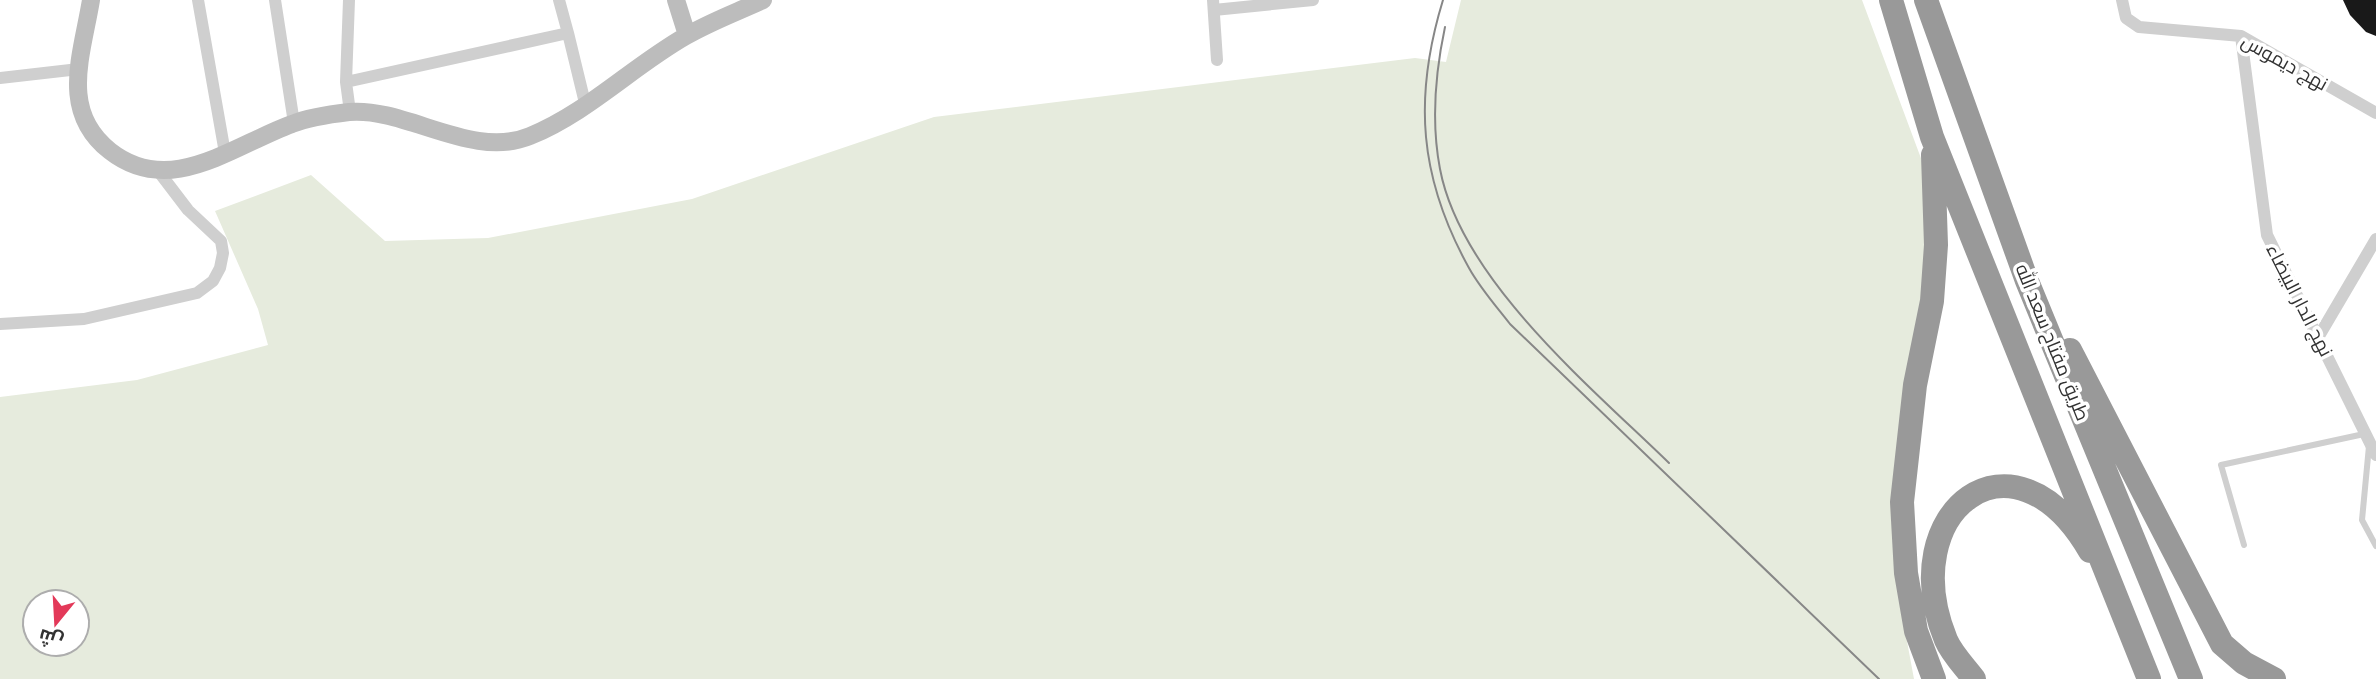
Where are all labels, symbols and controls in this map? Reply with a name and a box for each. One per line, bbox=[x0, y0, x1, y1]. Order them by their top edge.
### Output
street label: نهج ديموس bbox=[2237, 29, 2332, 97]
street label: نهج الدار البيضاء bbox=[2260, 240, 2338, 361]
street label: طريق مفتاح سعد الله bbox=[2009, 260, 2095, 425]
north arrow bbox=[21, 588, 91, 658]
text: ش bbox=[36, 624, 66, 653]

